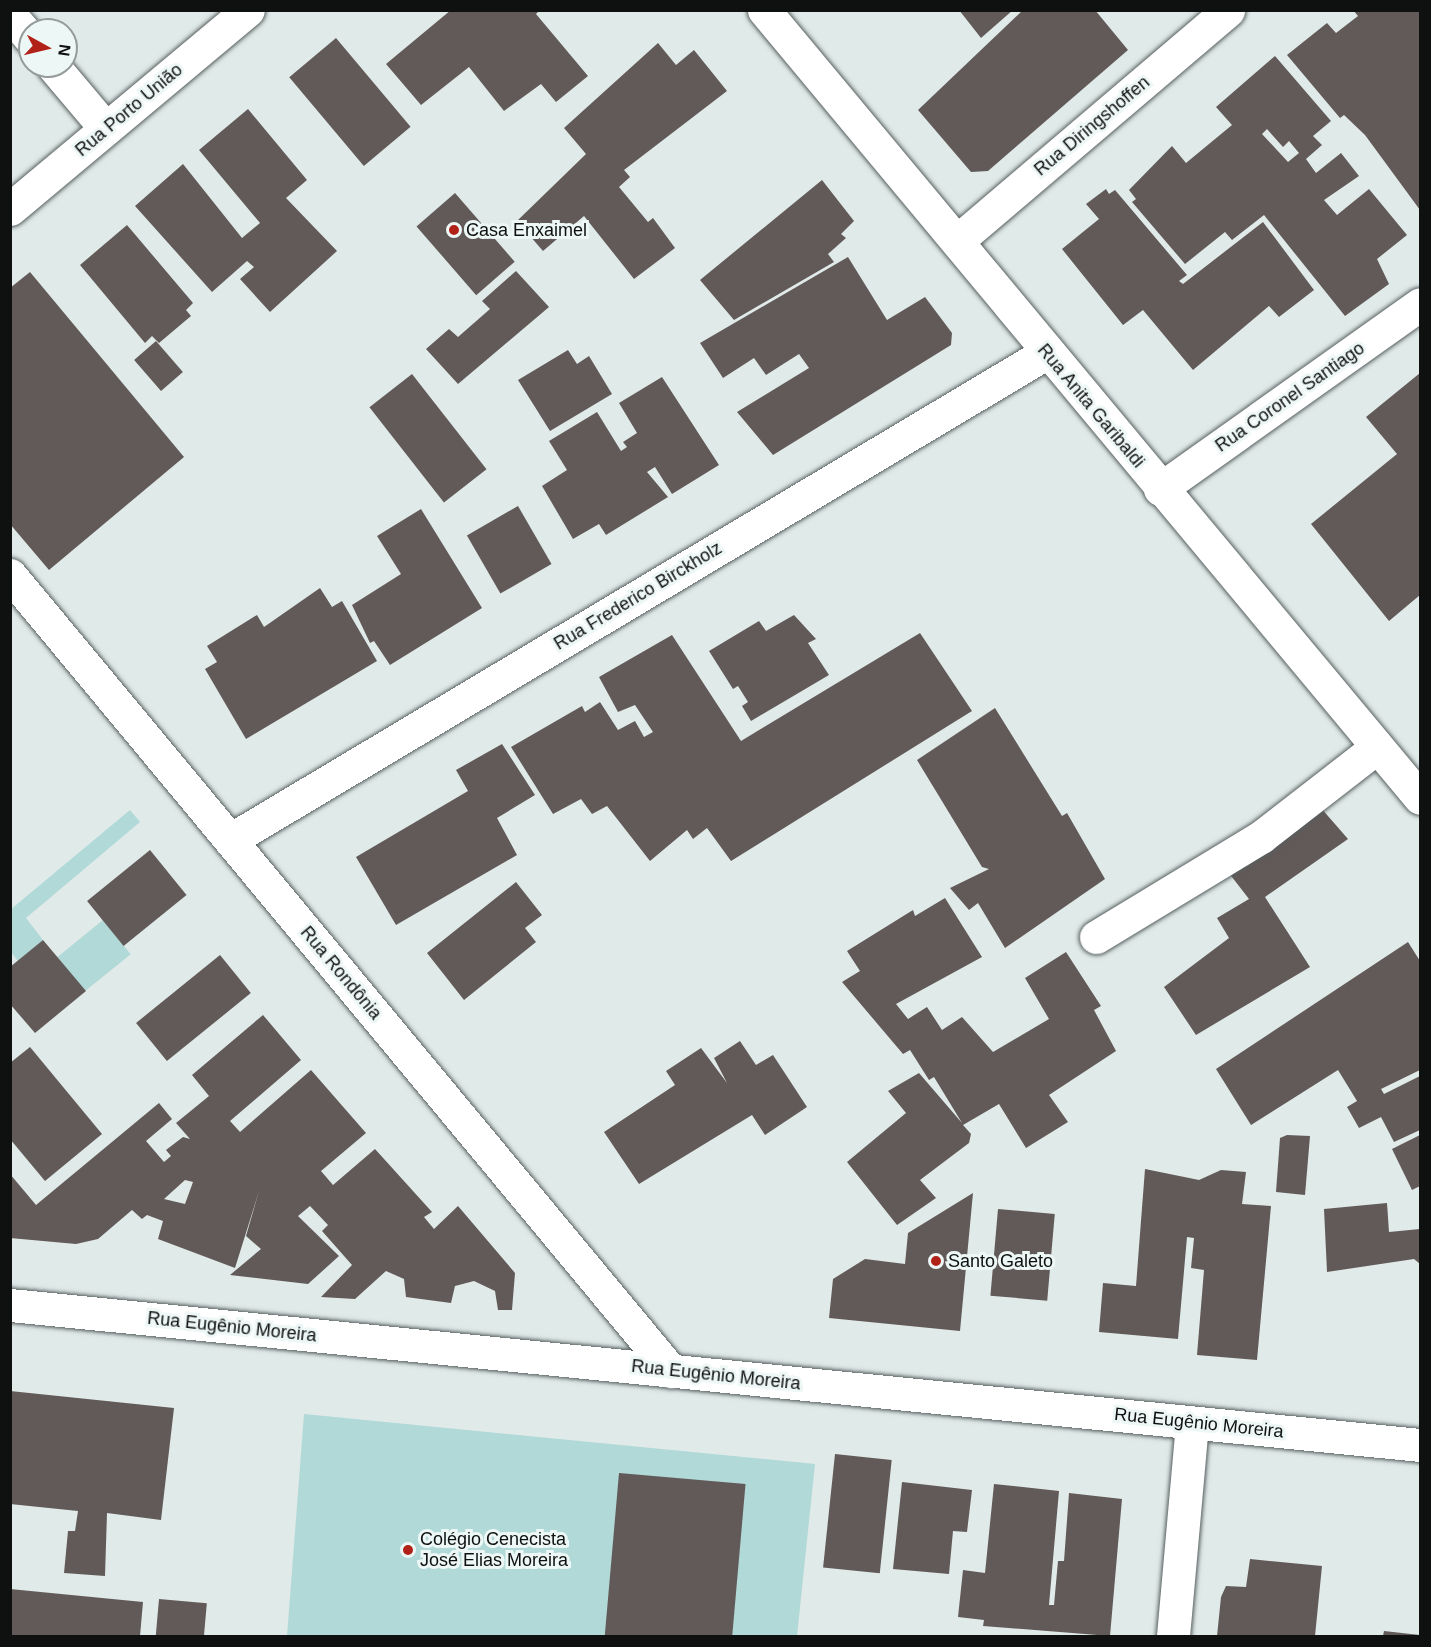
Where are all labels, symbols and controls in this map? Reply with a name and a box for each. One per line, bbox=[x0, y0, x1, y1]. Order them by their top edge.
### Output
north arrow bbox=[18, 18, 78, 78]
text: N bbox=[55, 43, 74, 57]
street label: Rua Porto União bbox=[71, 59, 187, 161]
street label: Rua Diringshoffen bbox=[1030, 72, 1154, 180]
place label: Casa Enxaimel bbox=[466, 219, 587, 241]
marker: Casa Enxaimel bbox=[447, 223, 461, 237]
street label: Rua Coronel Santiago bbox=[1211, 337, 1369, 457]
street label: Rua Anita Garibaldi bbox=[1033, 339, 1149, 473]
street label: Rua Frederico Birckholz bbox=[550, 537, 726, 655]
street label: Rua Rondônia bbox=[296, 922, 386, 1024]
place label: Santo Galeto bbox=[948, 1250, 1053, 1272]
marker: Santo Galeto bbox=[929, 1254, 943, 1268]
street label: Rua Eugênio Moreira bbox=[146, 1307, 318, 1347]
street label: Rua Eugênio Moreira bbox=[630, 1355, 802, 1395]
street label: Rua Eugênio Moreira bbox=[1113, 1403, 1285, 1443]
place label: Colégio Cenecista José Elias Moreira bbox=[420, 1529, 568, 1572]
marker: Colégio Cenecista José Elias Moreira bbox=[401, 1543, 415, 1557]

